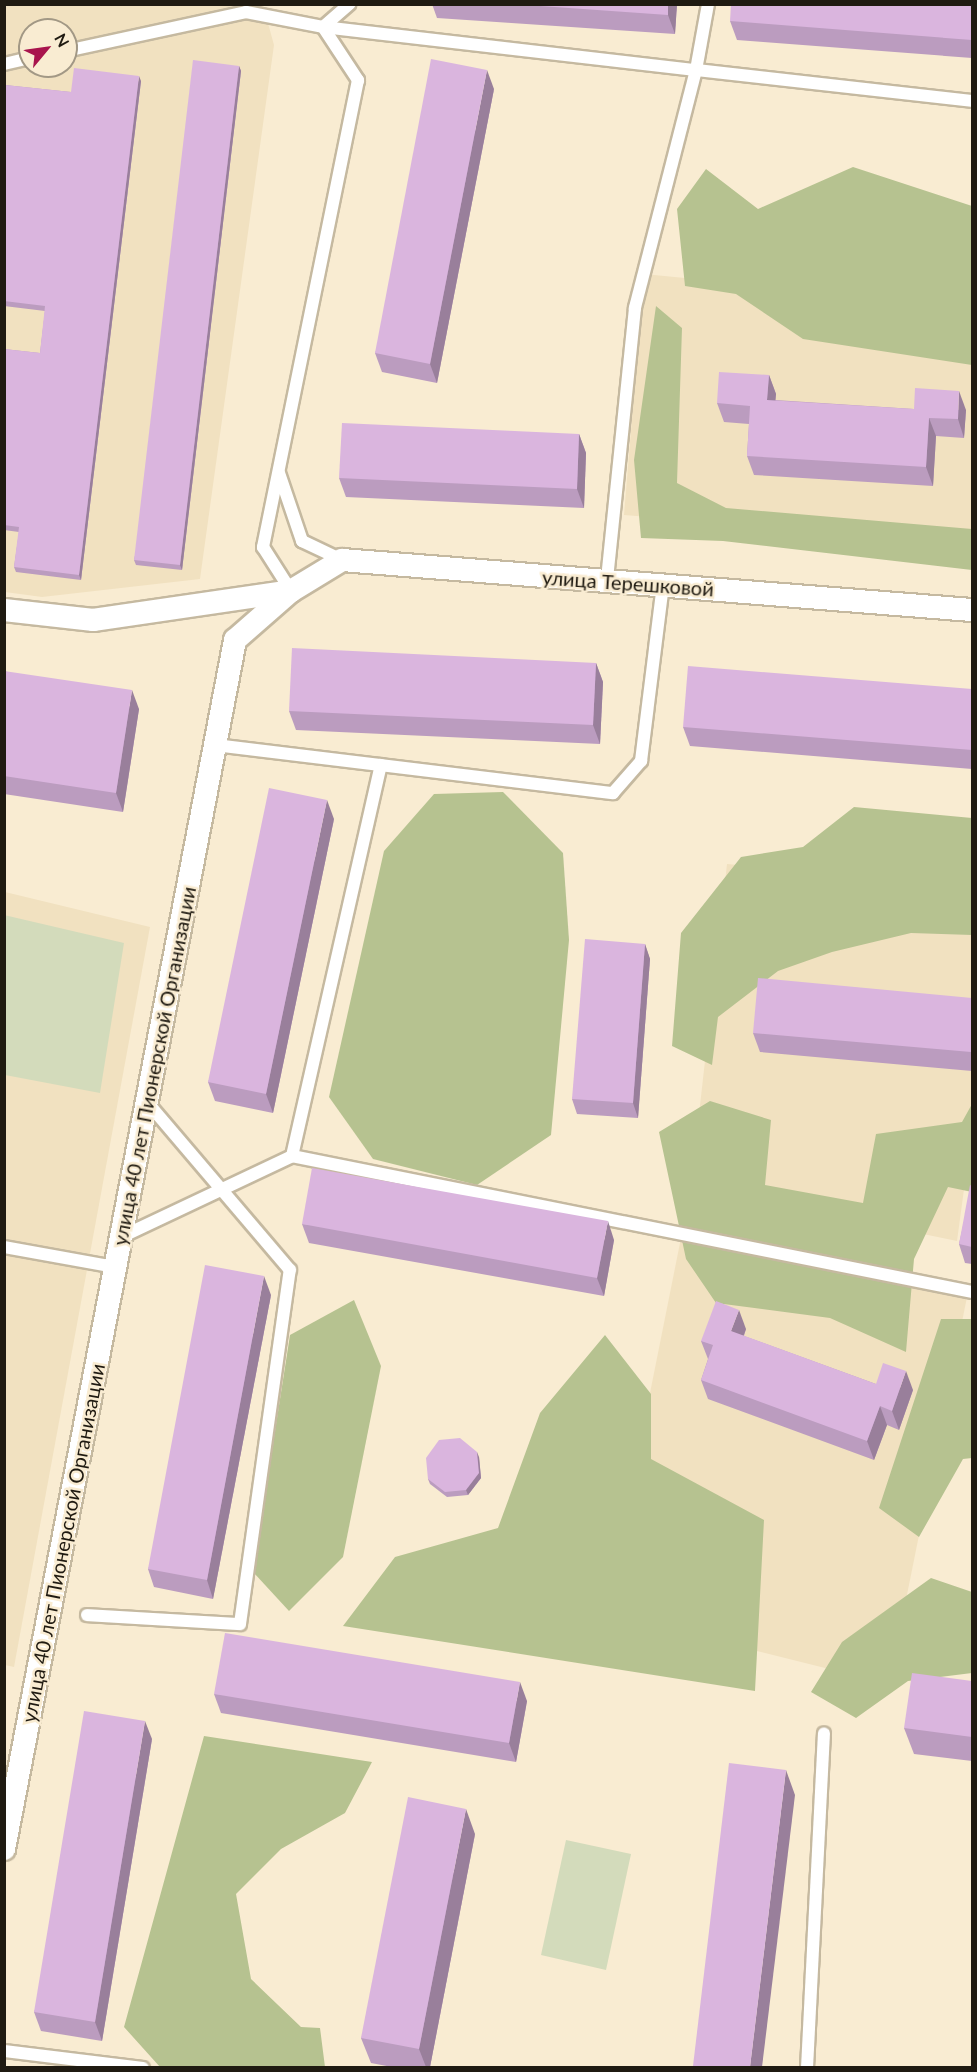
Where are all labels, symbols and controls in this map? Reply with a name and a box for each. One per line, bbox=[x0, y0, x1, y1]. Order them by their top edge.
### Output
north arrow bbox=[18, 18, 78, 78]
text: N bbox=[51, 30, 74, 50]
street label: улица Терешковой bbox=[541, 565, 715, 601]
street label: улица 40 лет Пионерской Организации bbox=[107, 884, 201, 1248]
street label: улица 40 лет Пионерской Организации bbox=[16, 1361, 110, 1725]

